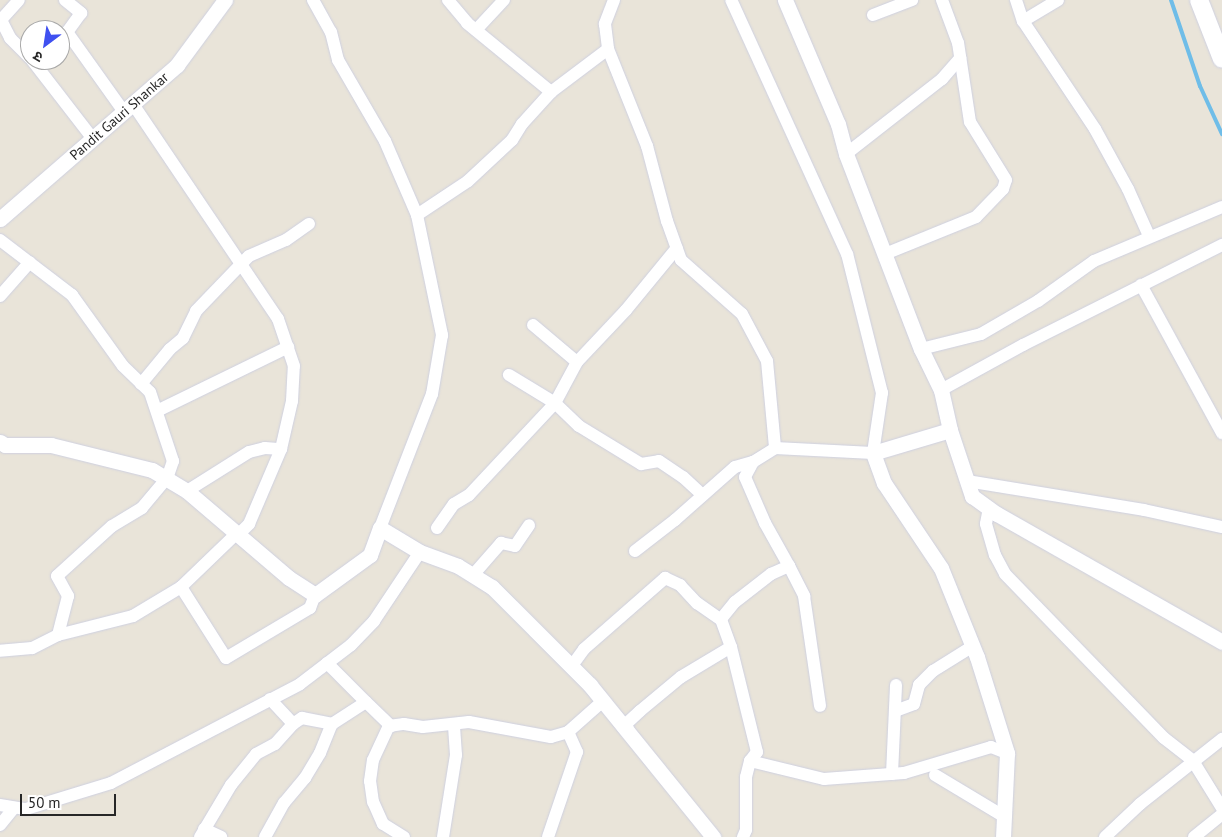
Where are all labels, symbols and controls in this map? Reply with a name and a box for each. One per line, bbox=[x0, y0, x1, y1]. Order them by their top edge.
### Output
north arrow bbox=[20, 20, 70, 70]
text: उ bbox=[30, 47, 46, 67]
street label: Pandit Gauri Shankar bbox=[66, 69, 172, 163]
scale bar bbox=[22, 784, 119, 816]
text: 50 m bbox=[28, 793, 61, 812]

